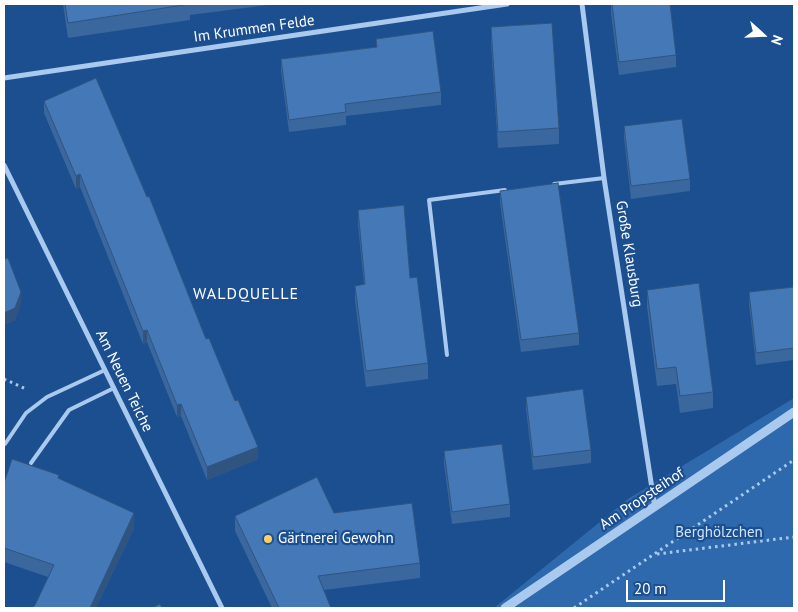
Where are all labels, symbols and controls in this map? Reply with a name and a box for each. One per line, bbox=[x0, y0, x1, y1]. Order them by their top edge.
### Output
north arrow bbox=[738, 10, 788, 60]
street label: Im Krummen Felde bbox=[192, 12, 316, 46]
text: N bbox=[767, 33, 787, 48]
street label: Große Klausburg bbox=[612, 199, 646, 309]
district label: WALDQUELLE bbox=[192, 284, 300, 304]
street label: Am Neuen Teiche bbox=[92, 327, 156, 435]
street label: Am Propsteihof bbox=[596, 464, 688, 534]
park label: Berghölzchen bbox=[675, 524, 763, 542]
place label: Gärtnerei Gewohn bbox=[278, 530, 394, 548]
marker: Gärtnerei Gewohn bbox=[262, 533, 274, 545]
scale bar bbox=[628, 570, 727, 602]
text: 20 m bbox=[634, 579, 667, 598]

